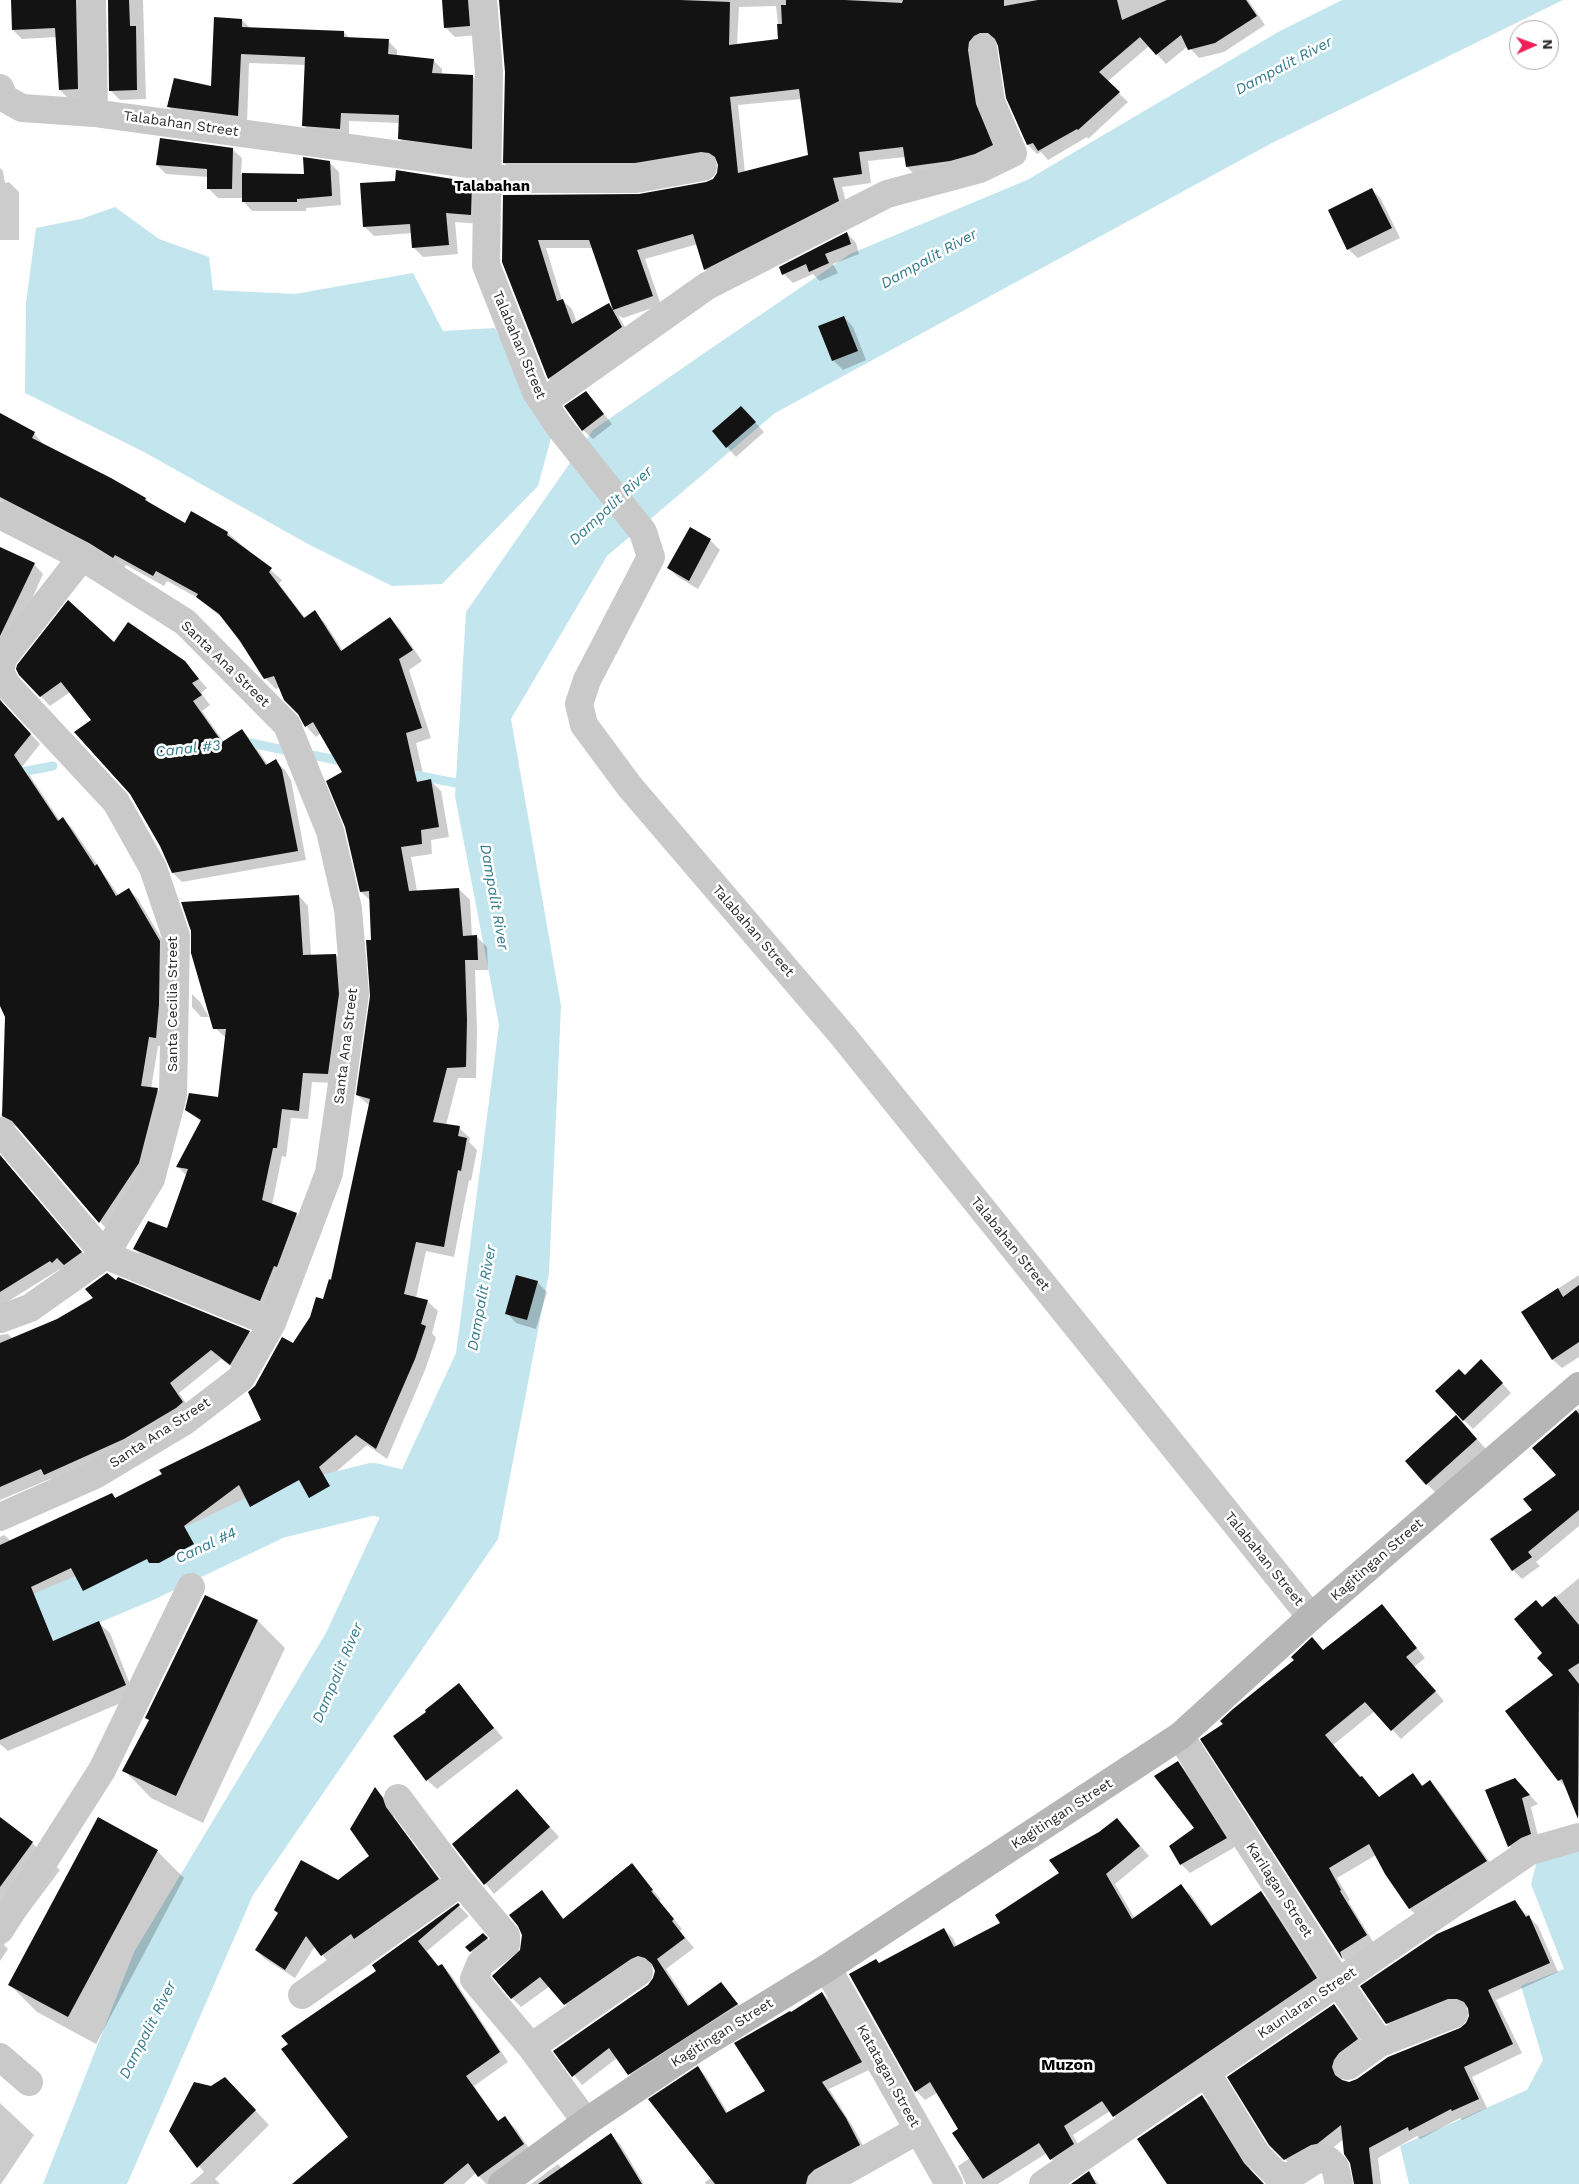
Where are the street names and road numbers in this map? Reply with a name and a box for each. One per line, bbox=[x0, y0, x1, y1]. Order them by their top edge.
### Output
street label: Talabahan Street bbox=[122, 108, 240, 140]
street label: Talabahan Street bbox=[489, 288, 549, 402]
street label: Santa Ana Street bbox=[177, 617, 273, 711]
street label: Talabahan Street bbox=[709, 882, 797, 980]
street label: Santa Cecilia Street bbox=[165, 936, 181, 1072]
street label: Santa Ana Street bbox=[331, 987, 361, 1105]
street label: Talabahan Street bbox=[967, 1194, 1053, 1294]
street label: Santa Ana Street bbox=[107, 1394, 213, 1472]
street label: Talabahan Street bbox=[1221, 1509, 1307, 1609]
street label: Kagitingan Street bbox=[1327, 1515, 1427, 1605]
street label: Kagitingan Street bbox=[1008, 1775, 1116, 1853]
street label: Karilagan Street bbox=[1242, 1840, 1316, 1940]
street label: Kaunlaran Street bbox=[1254, 1964, 1360, 2042]
street label: Kagitingan Street bbox=[668, 1995, 776, 2071]
street label: Katatagan Street bbox=[853, 2022, 923, 2130]

